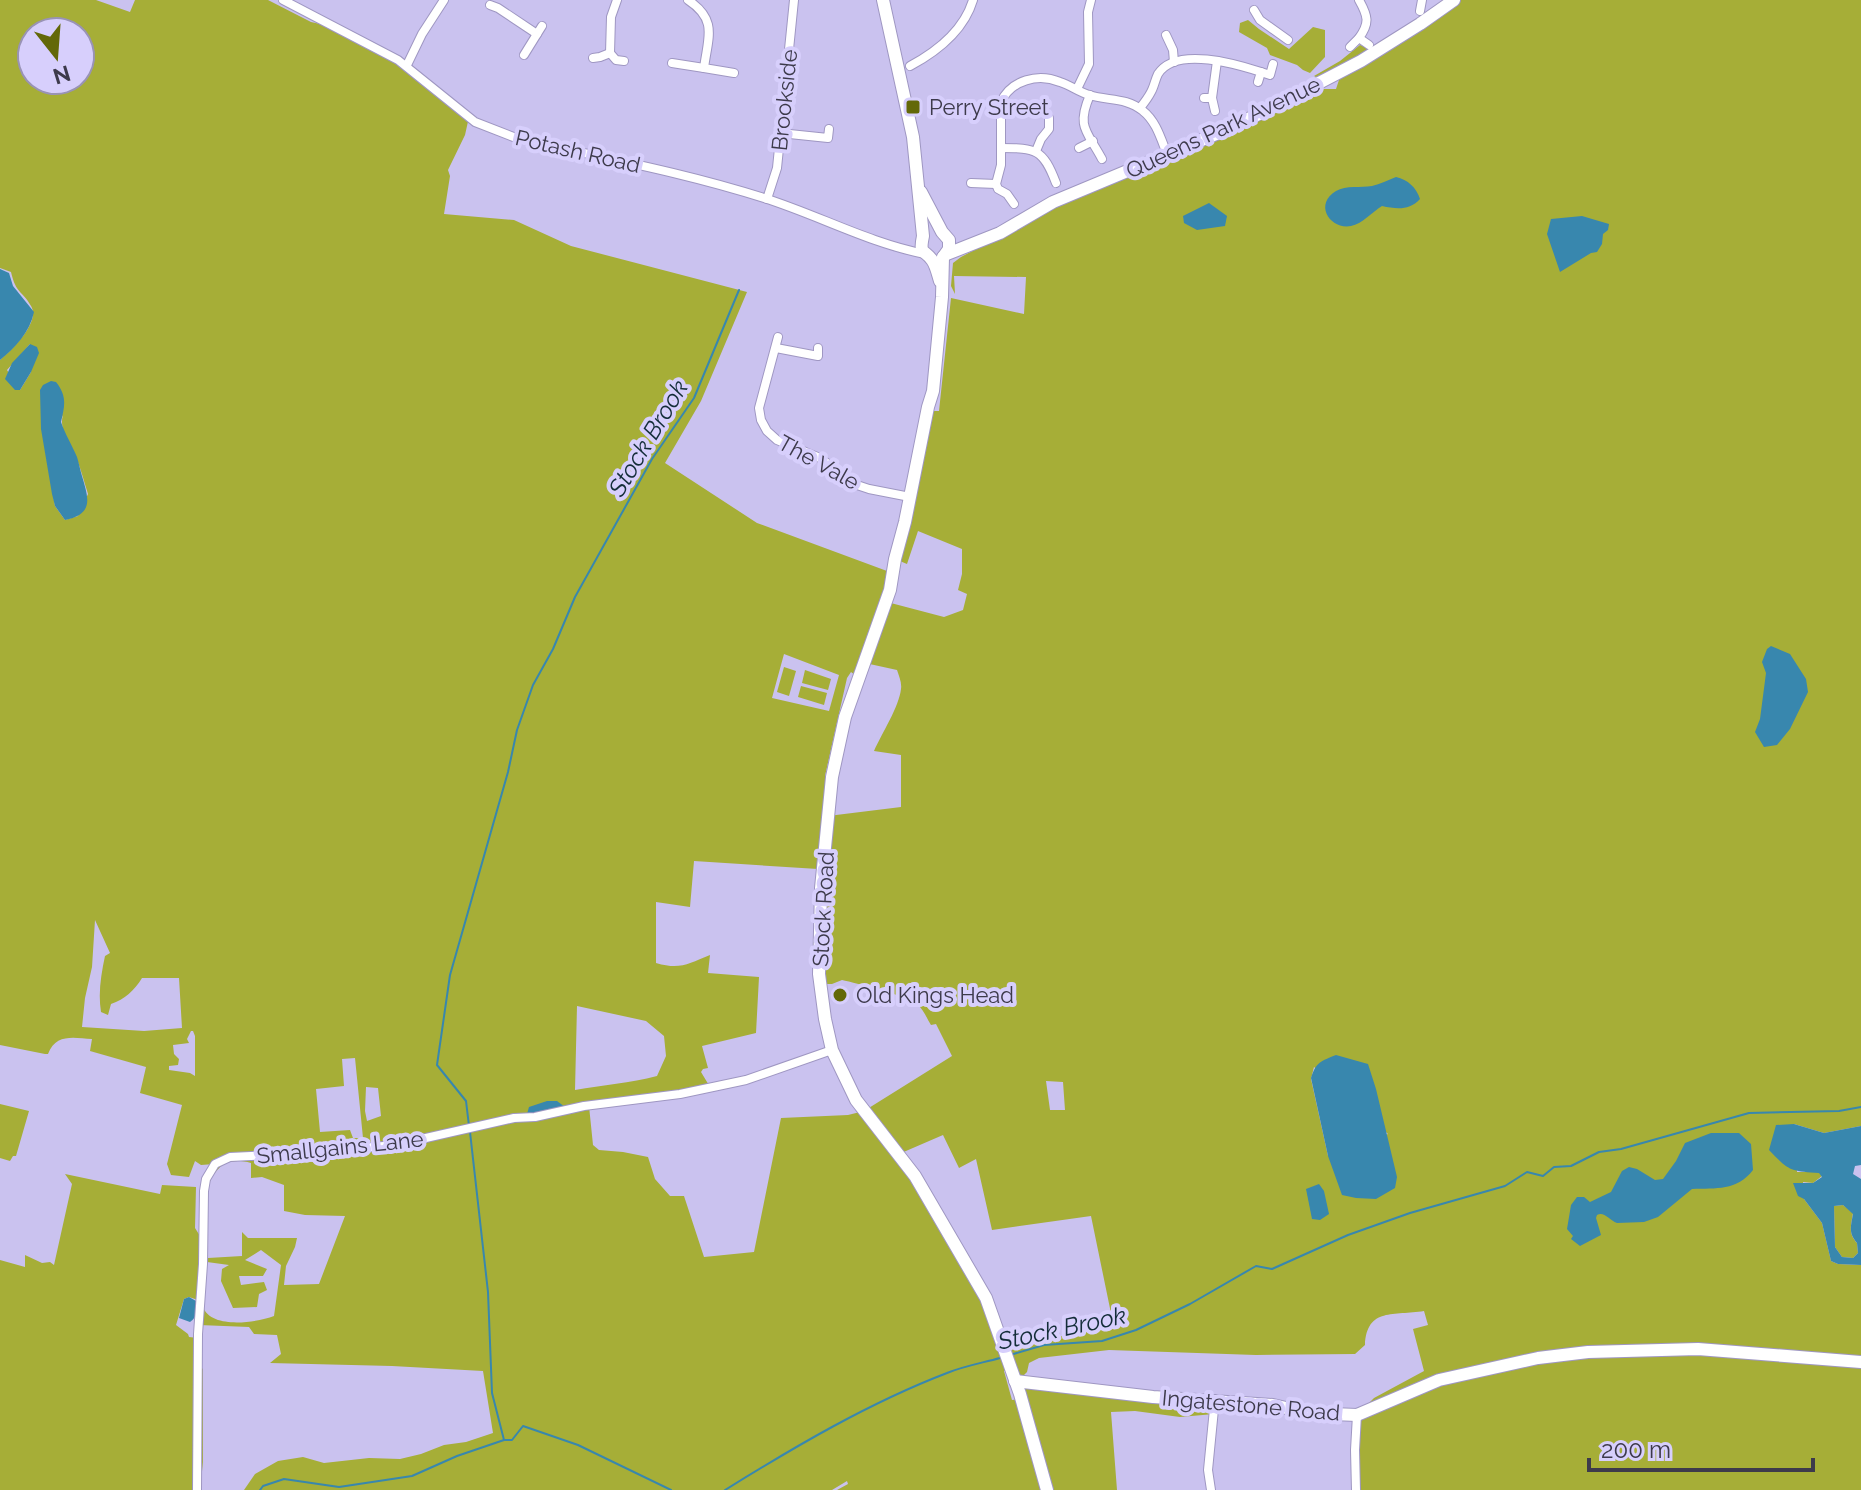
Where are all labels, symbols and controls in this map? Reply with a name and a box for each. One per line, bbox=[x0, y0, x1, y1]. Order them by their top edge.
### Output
north arrow bbox=[16, 16, 96, 96]
street label: Brookside bbox=[766, 48, 802, 152]
text: N bbox=[50, 60, 74, 90]
street label: Queens Park Avenue bbox=[1122, 70, 1324, 183]
place label: Perry Street bbox=[929, 94, 1049, 120]
marker: Perry Street bbox=[904, 98, 922, 116]
street label: Potash Road bbox=[513, 124, 643, 178]
water label: Stock Brook bbox=[602, 375, 694, 502]
street label: The Vale bbox=[774, 429, 864, 495]
street label: Stock Road bbox=[807, 851, 839, 967]
place label: Old Kings Head bbox=[856, 982, 1014, 1008]
marker: Old Kings Head bbox=[831, 986, 849, 1004]
street label: Smallgains Lane bbox=[255, 1125, 425, 1169]
water label: Stock Brook bbox=[994, 1300, 1129, 1356]
street label: Ingatestone Road bbox=[1161, 1384, 1341, 1426]
scale bar bbox=[1589, 1422, 1813, 1472]
text: 200 m bbox=[1601, 1435, 1671, 1464]

